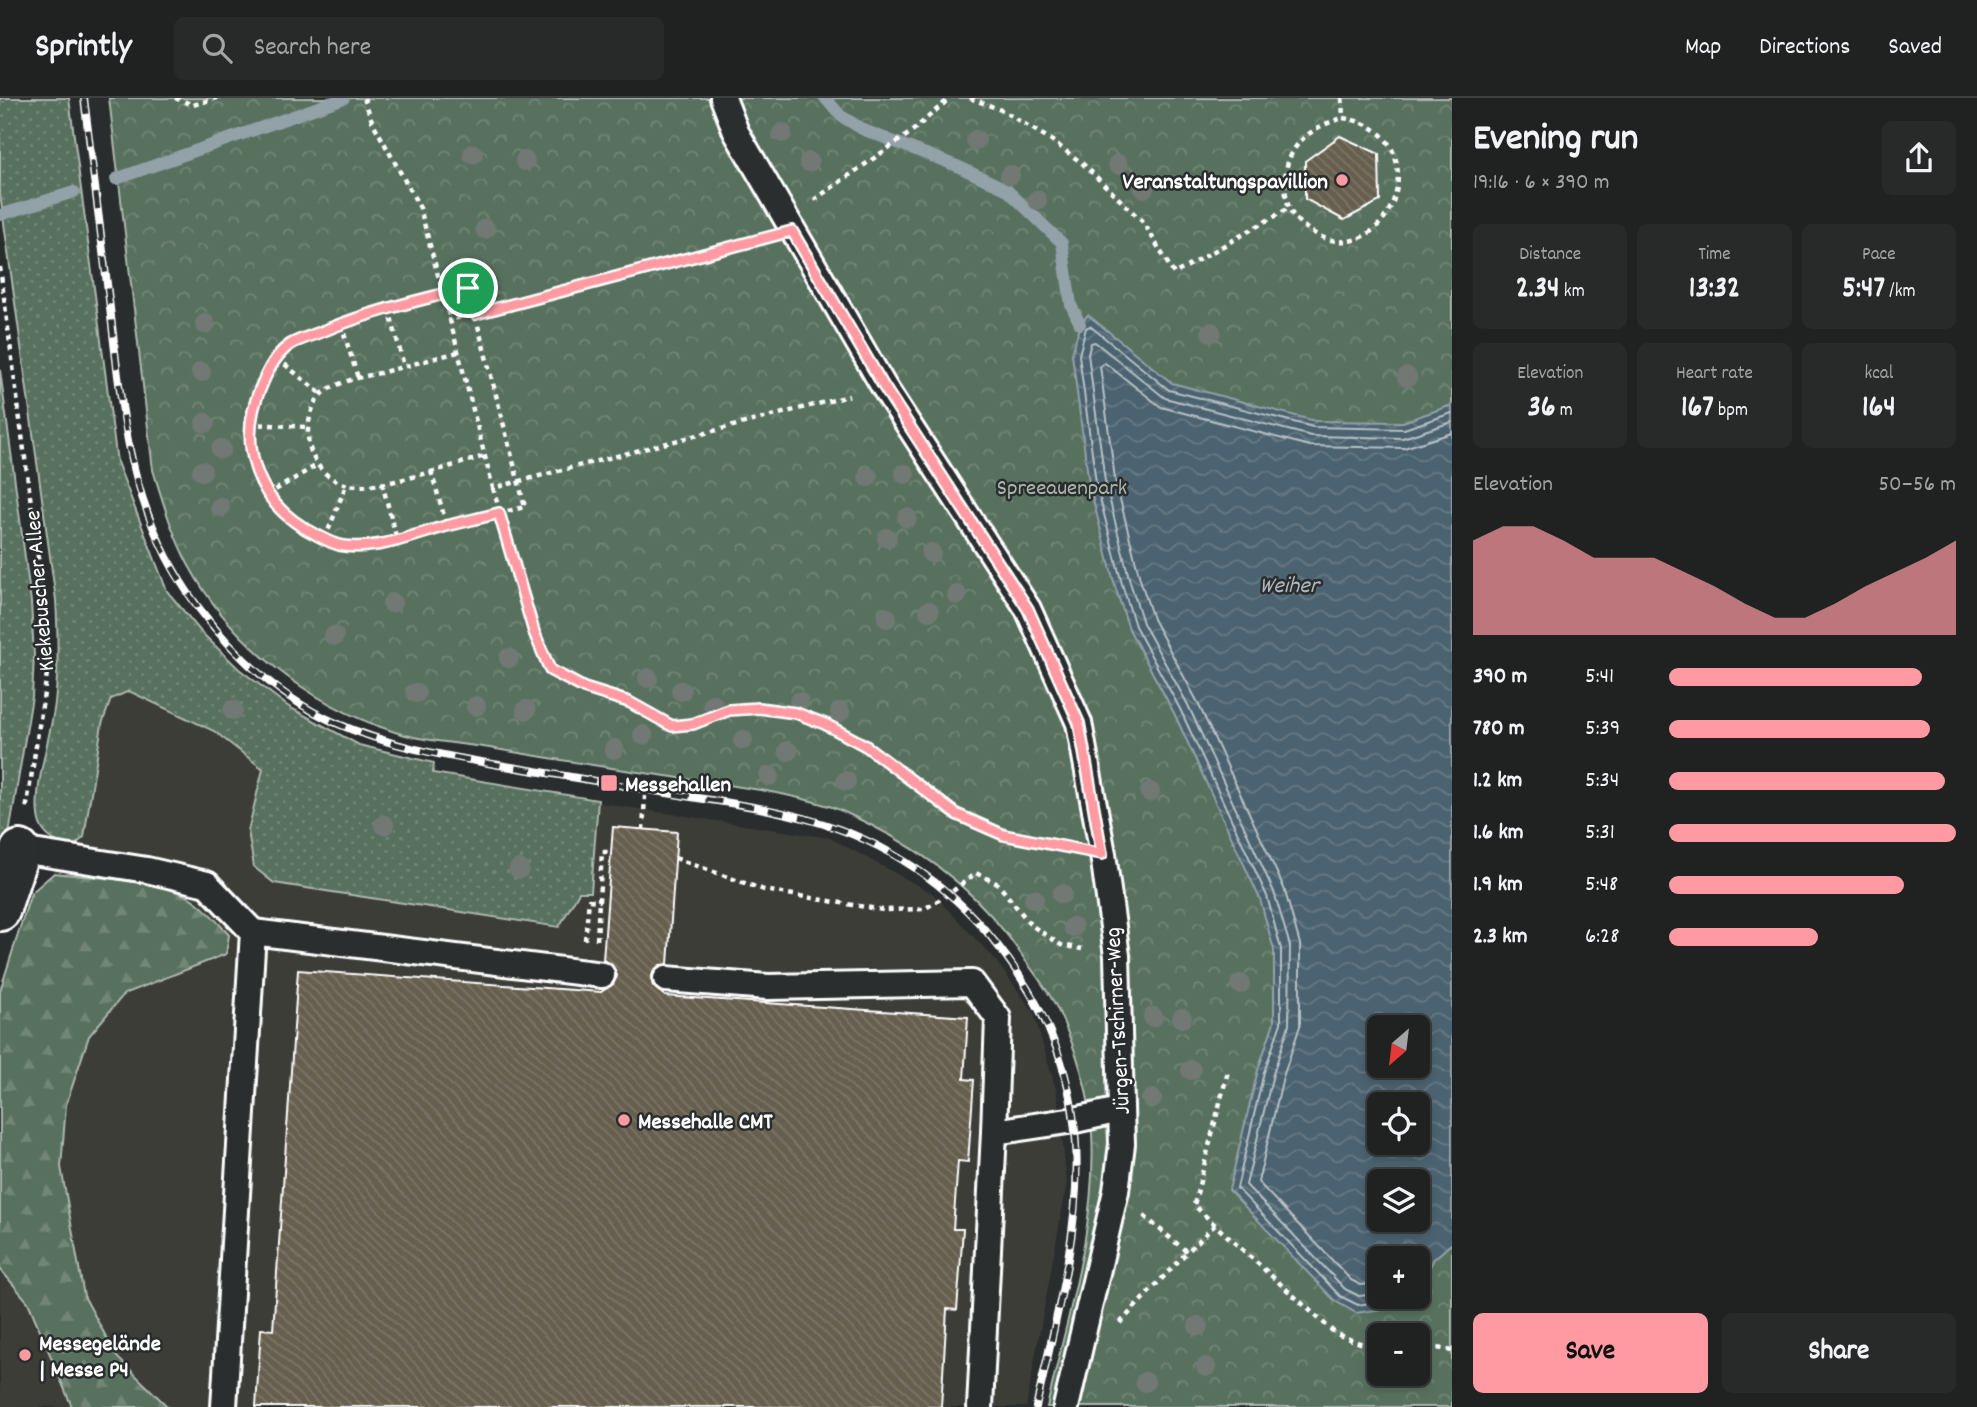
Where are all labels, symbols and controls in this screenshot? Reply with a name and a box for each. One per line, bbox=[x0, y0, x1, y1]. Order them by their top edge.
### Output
search box bbox=[174, 17, 664, 80]
text: Sprintly bbox=[35, 25, 132, 72]
icon: search bbox=[198, 29, 236, 67]
text: Search here bbox=[254, 30, 371, 67]
text: Map bbox=[1685, 31, 1721, 65]
text: Directions bbox=[1759, 31, 1850, 65]
text: Saved bbox=[1888, 31, 1942, 65]
text: Evening run bbox=[1473, 113, 1638, 168]
button: share bbox=[1882, 121, 1956, 195]
place label: Veranstaltungspavillion bbox=[1122, 167, 1328, 200]
text: 19:16 · 6 × 390 m bbox=[1473, 167, 1610, 200]
marker: Veranstaltungspavillion bbox=[1334, 172, 1350, 188]
text: Distance bbox=[1519, 242, 1581, 269]
text: Time bbox=[1698, 242, 1731, 269]
text: Pace bbox=[1862, 242, 1896, 269]
pin bbox=[438, 258, 498, 318]
icon: arrive bbox=[449, 269, 487, 307]
text: 2.34 bbox=[1516, 269, 1560, 312]
text: 13:32 bbox=[1689, 269, 1740, 312]
text: 5:47 bbox=[1842, 269, 1885, 312]
text: km bbox=[1560, 279, 1585, 306]
text: /km bbox=[1885, 279, 1916, 306]
text: Elevation bbox=[1517, 361, 1583, 388]
text: Heart rate bbox=[1676, 361, 1753, 388]
text: kcal bbox=[1864, 361, 1893, 388]
text: 36 bbox=[1527, 388, 1555, 431]
text: 167 bbox=[1681, 388, 1714, 431]
text: 164 bbox=[1862, 388, 1896, 431]
text: m bbox=[1555, 398, 1573, 425]
text: bpm bbox=[1714, 398, 1748, 425]
text: Elevation bbox=[1473, 469, 1553, 502]
text: 50–56 m bbox=[1878, 469, 1956, 502]
park label: Spreeauenpark bbox=[997, 473, 1127, 506]
street label: Kiekebuscher Allee bbox=[18, 509, 65, 673]
water label: Weiher bbox=[1259, 570, 1322, 604]
text: 390 m bbox=[1473, 661, 1527, 694]
text: 5:41 bbox=[1585, 661, 1614, 694]
text: 780 m bbox=[1473, 713, 1525, 746]
text: 5:39 bbox=[1585, 713, 1620, 746]
text: 1.2 km bbox=[1473, 765, 1522, 798]
text: 5:34 bbox=[1585, 765, 1619, 798]
place label: Messehallen bbox=[625, 770, 731, 803]
marker: Messehallen bbox=[599, 773, 619, 793]
text: 1.6 km bbox=[1473, 817, 1524, 850]
text: 5:31 bbox=[1585, 817, 1615, 850]
text: 1.9 km bbox=[1473, 869, 1523, 902]
text: 5:48 bbox=[1585, 869, 1618, 902]
text: 2.3 km bbox=[1473, 921, 1528, 954]
text: 6:28 bbox=[1585, 921, 1619, 954]
street label: Jürgen-Tschirner-Weg bbox=[1098, 926, 1141, 1115]
north arrow bbox=[1367, 1015, 1430, 1078]
map controls bbox=[1367, 1015, 1430, 1386]
button: locate bbox=[1367, 1092, 1430, 1155]
place label: Messehalle CMT bbox=[638, 1107, 774, 1140]
marker: Messehalle CMT bbox=[616, 1112, 632, 1128]
button: layers bbox=[1367, 1169, 1430, 1232]
button: + bbox=[1367, 1246, 1430, 1309]
button: Save bbox=[1473, 1313, 1708, 1393]
button: Share bbox=[1722, 1313, 1956, 1393]
button: − bbox=[1367, 1323, 1430, 1386]
place label: Messegelände | Messe P4 bbox=[39, 1329, 161, 1388]
marker: Messegelände | Messe P4 bbox=[17, 1347, 33, 1363]

